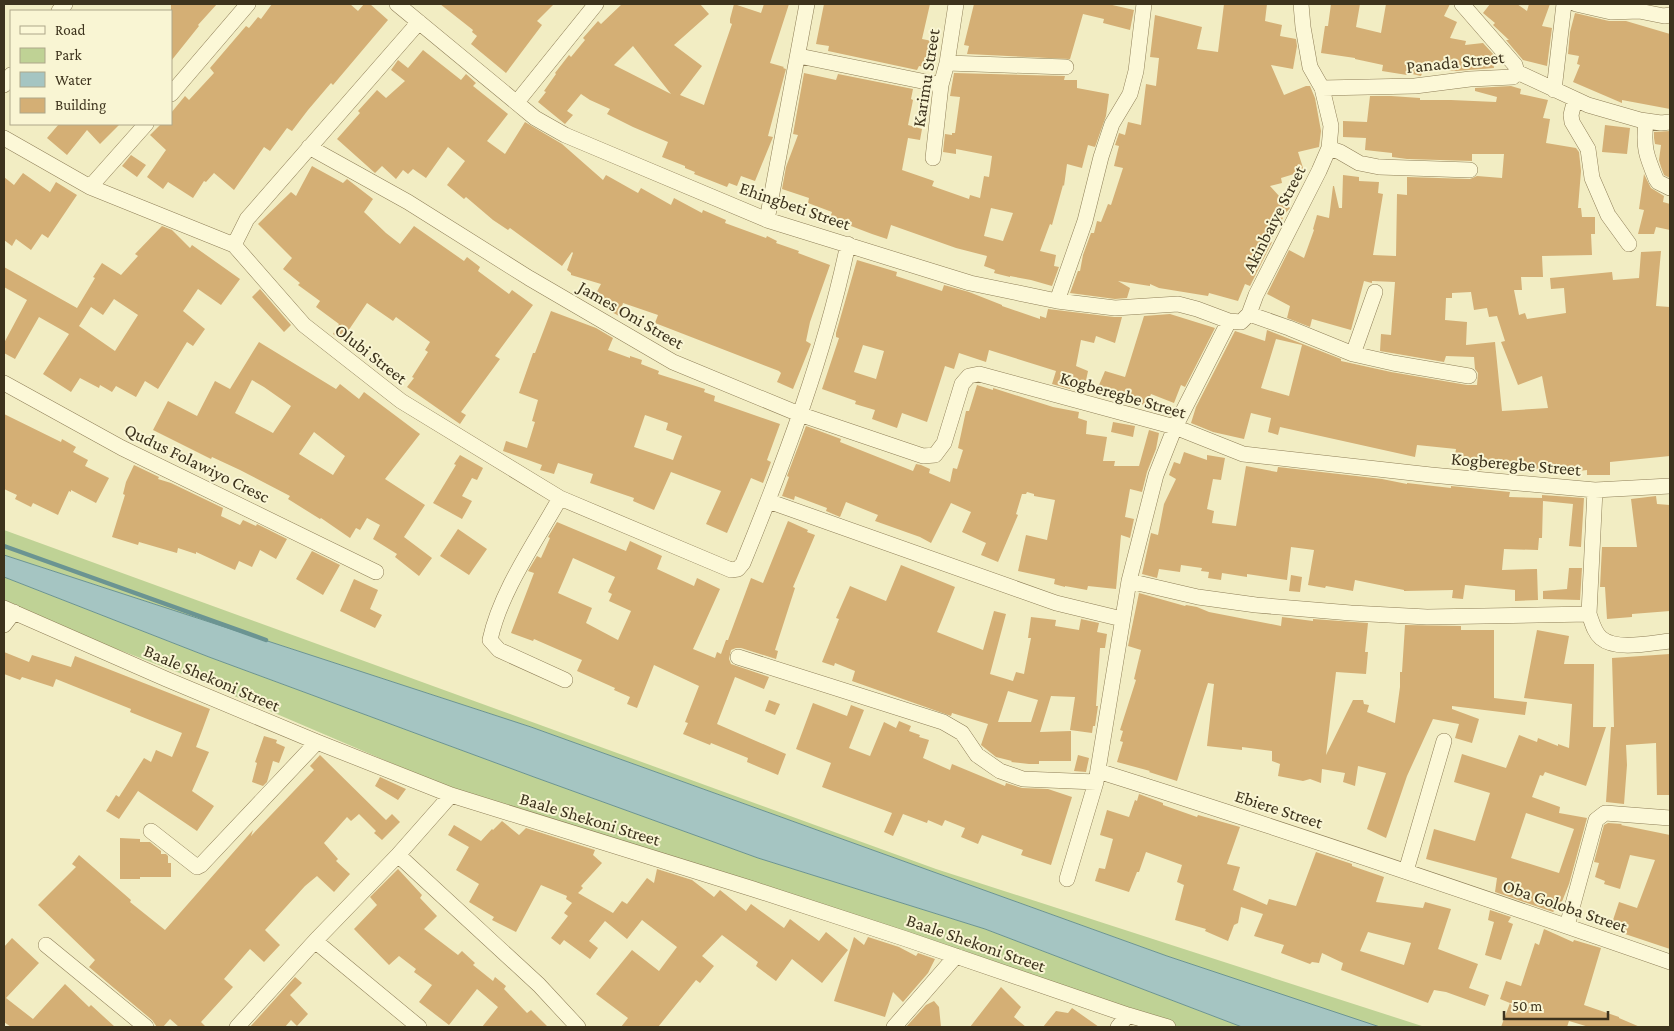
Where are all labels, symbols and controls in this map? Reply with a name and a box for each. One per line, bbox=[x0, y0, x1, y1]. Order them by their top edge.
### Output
legend bbox=[10, 10, 172, 125]
text: Road bbox=[55, 22, 86, 38]
street label: Karimu Street bbox=[908, 26, 944, 129]
text: Park bbox=[55, 47, 82, 63]
street label: Panada Street bbox=[1405, 47, 1506, 77]
text: Water bbox=[55, 72, 92, 88]
text: Building bbox=[55, 97, 106, 114]
street label: Akinbaiye Street bbox=[1239, 161, 1310, 276]
street label: Ehingbeti Street bbox=[737, 178, 854, 235]
street label: James Oni Street bbox=[573, 276, 688, 354]
street label: Olubi Street bbox=[331, 320, 412, 389]
street label: Kogberegbe Street bbox=[1058, 367, 1189, 423]
street label: Qudus Folawiyo Cresc bbox=[121, 419, 273, 507]
street label: Kogberegbe Street bbox=[1450, 448, 1583, 480]
street label: Baale Shekoni Street bbox=[141, 640, 284, 716]
street label: Ebiere Street bbox=[1233, 785, 1326, 833]
street label: Baale Shekoni Street bbox=[517, 788, 664, 850]
street label: Oba Goloba Street bbox=[1500, 875, 1631, 937]
street label: Baale Shekoni Street bbox=[904, 910, 1049, 977]
scale bar bbox=[1504, 988, 1608, 1020]
text: 50 m bbox=[1512, 998, 1542, 1014]

